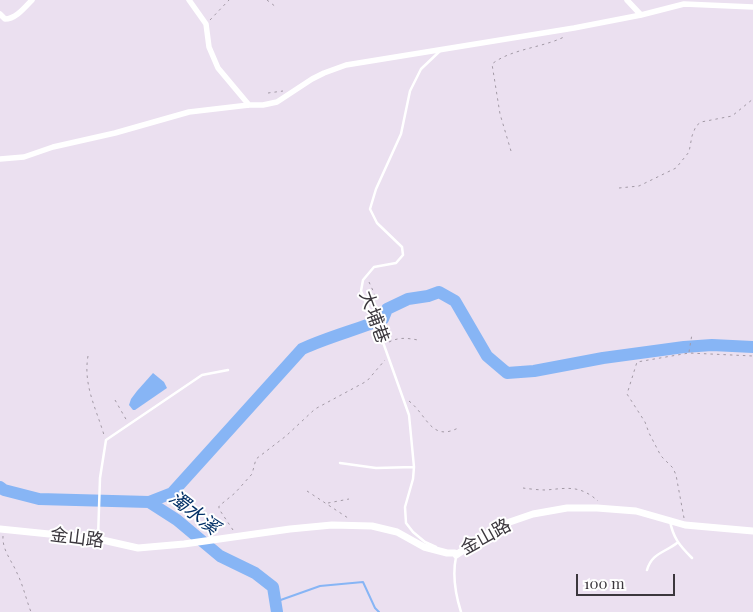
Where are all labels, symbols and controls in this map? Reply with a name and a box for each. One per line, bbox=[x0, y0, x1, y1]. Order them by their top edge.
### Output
street label: 大埔巷 bbox=[355, 288, 393, 346]
water label: 濁水溪 bbox=[165, 486, 223, 540]
street label: 金山路 bbox=[457, 514, 515, 560]
street label: 金山路 bbox=[49, 524, 105, 552]
scale bar bbox=[578, 564, 677, 596]
text: 100 m bbox=[584, 573, 625, 593]

